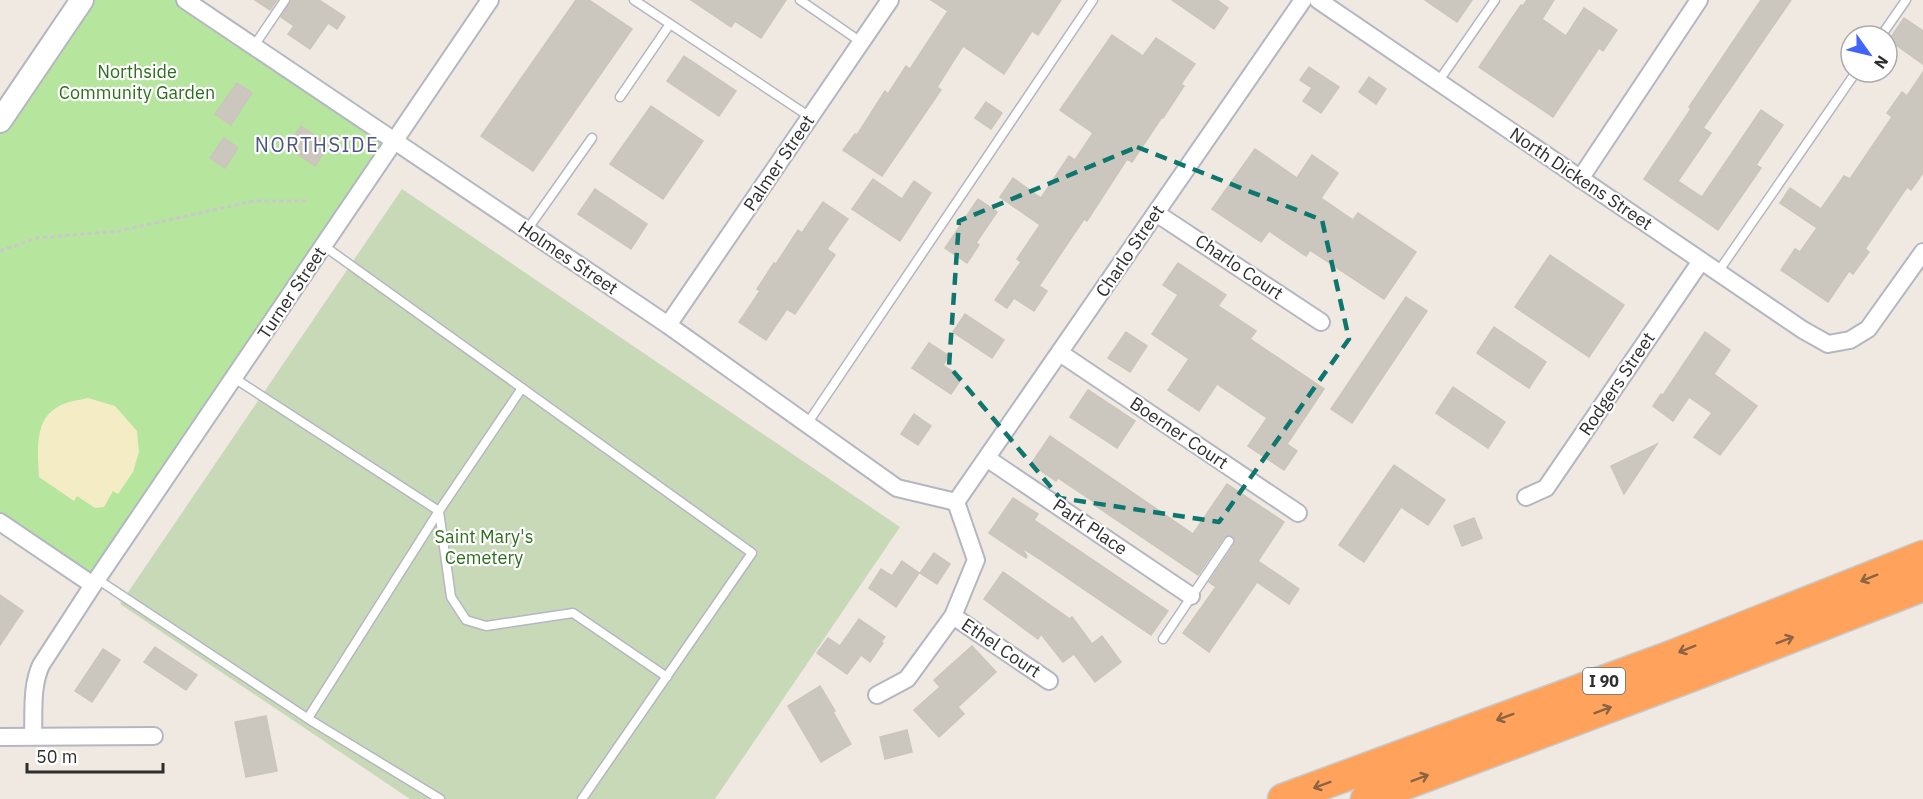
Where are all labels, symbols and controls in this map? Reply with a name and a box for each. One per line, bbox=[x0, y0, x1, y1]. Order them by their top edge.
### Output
north arrow bbox=[1839, 24, 1899, 84]
text: N bbox=[1870, 52, 1893, 73]
park label: Northside Community Garden bbox=[59, 60, 215, 104]
street label: Palmer Street bbox=[738, 110, 819, 215]
street label: North Dickens Street bbox=[1505, 122, 1657, 235]
district label: NORTHSIDE bbox=[255, 131, 379, 158]
street label: Charlo Street bbox=[1090, 200, 1169, 301]
street label: Holmes Street bbox=[514, 216, 623, 299]
street label: Charlo Court bbox=[1191, 229, 1288, 304]
street label: Turner Street bbox=[252, 242, 331, 343]
street label: Rodgers Street bbox=[1573, 328, 1660, 440]
street label: Boerner Court bbox=[1126, 391, 1233, 474]
street label: Park Place bbox=[1049, 493, 1132, 560]
park label: Saint Mary's Cemetery bbox=[435, 525, 533, 569]
one-way arrow bbox=[1860, 573, 1878, 584]
street label: Ethel Court bbox=[957, 613, 1045, 682]
one-way arrow bbox=[1775, 634, 1794, 645]
one-way arrow bbox=[1679, 645, 1697, 656]
road number: I 90 bbox=[1583, 668, 1625, 694]
one-way arrow bbox=[1593, 704, 1612, 715]
one-way arrow bbox=[1496, 713, 1514, 724]
scale bar bbox=[27, 736, 164, 774]
text: 50 m bbox=[36, 745, 78, 768]
one-way arrow bbox=[1411, 772, 1429, 783]
one-way arrow bbox=[1313, 780, 1331, 791]

